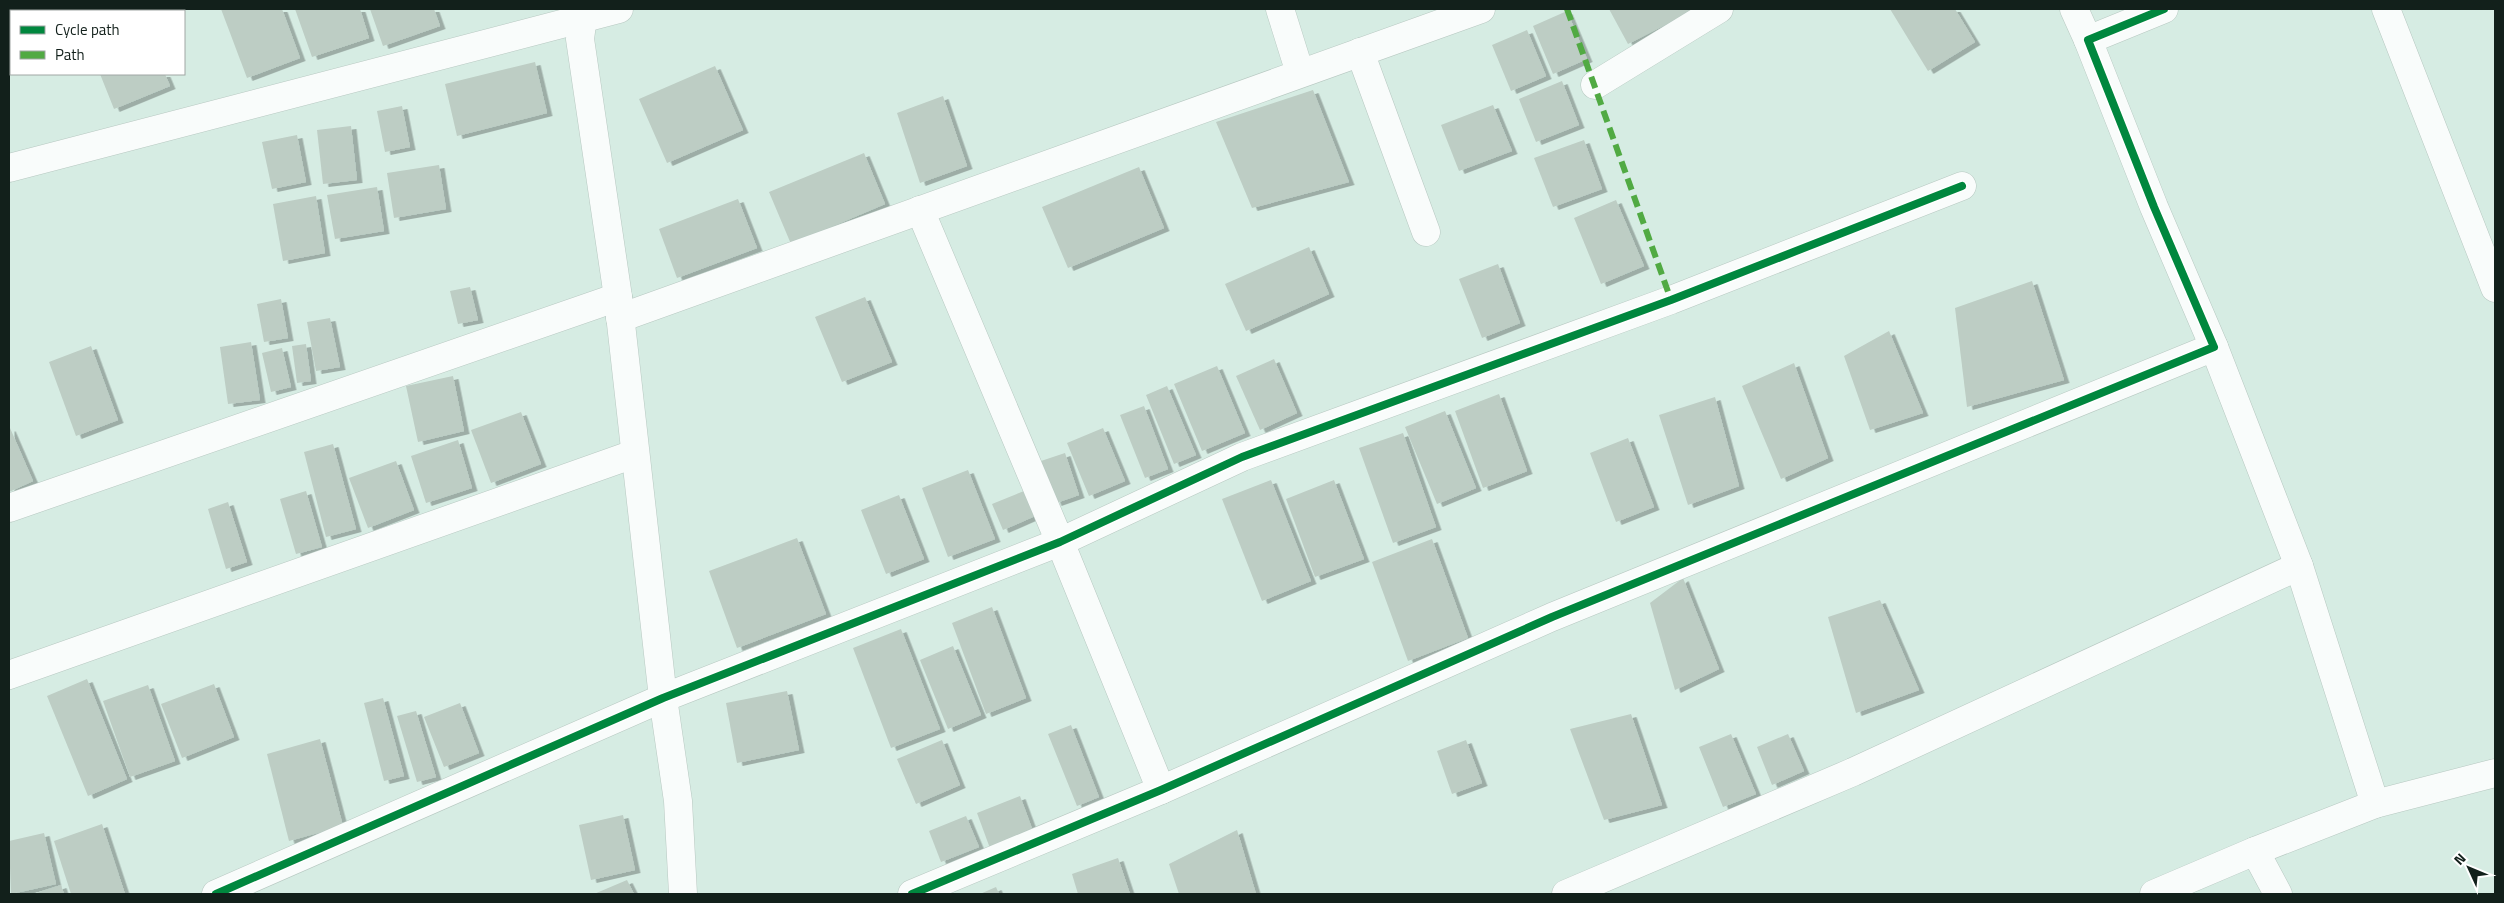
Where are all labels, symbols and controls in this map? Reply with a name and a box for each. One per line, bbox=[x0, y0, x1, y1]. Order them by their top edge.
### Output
legend bbox=[10, 10, 185, 75]
text: Cycle path bbox=[55, 18, 120, 41]
text: Path bbox=[55, 43, 85, 66]
north arrow bbox=[2444, 843, 2494, 893]
text: N bbox=[2448, 848, 2470, 869]

